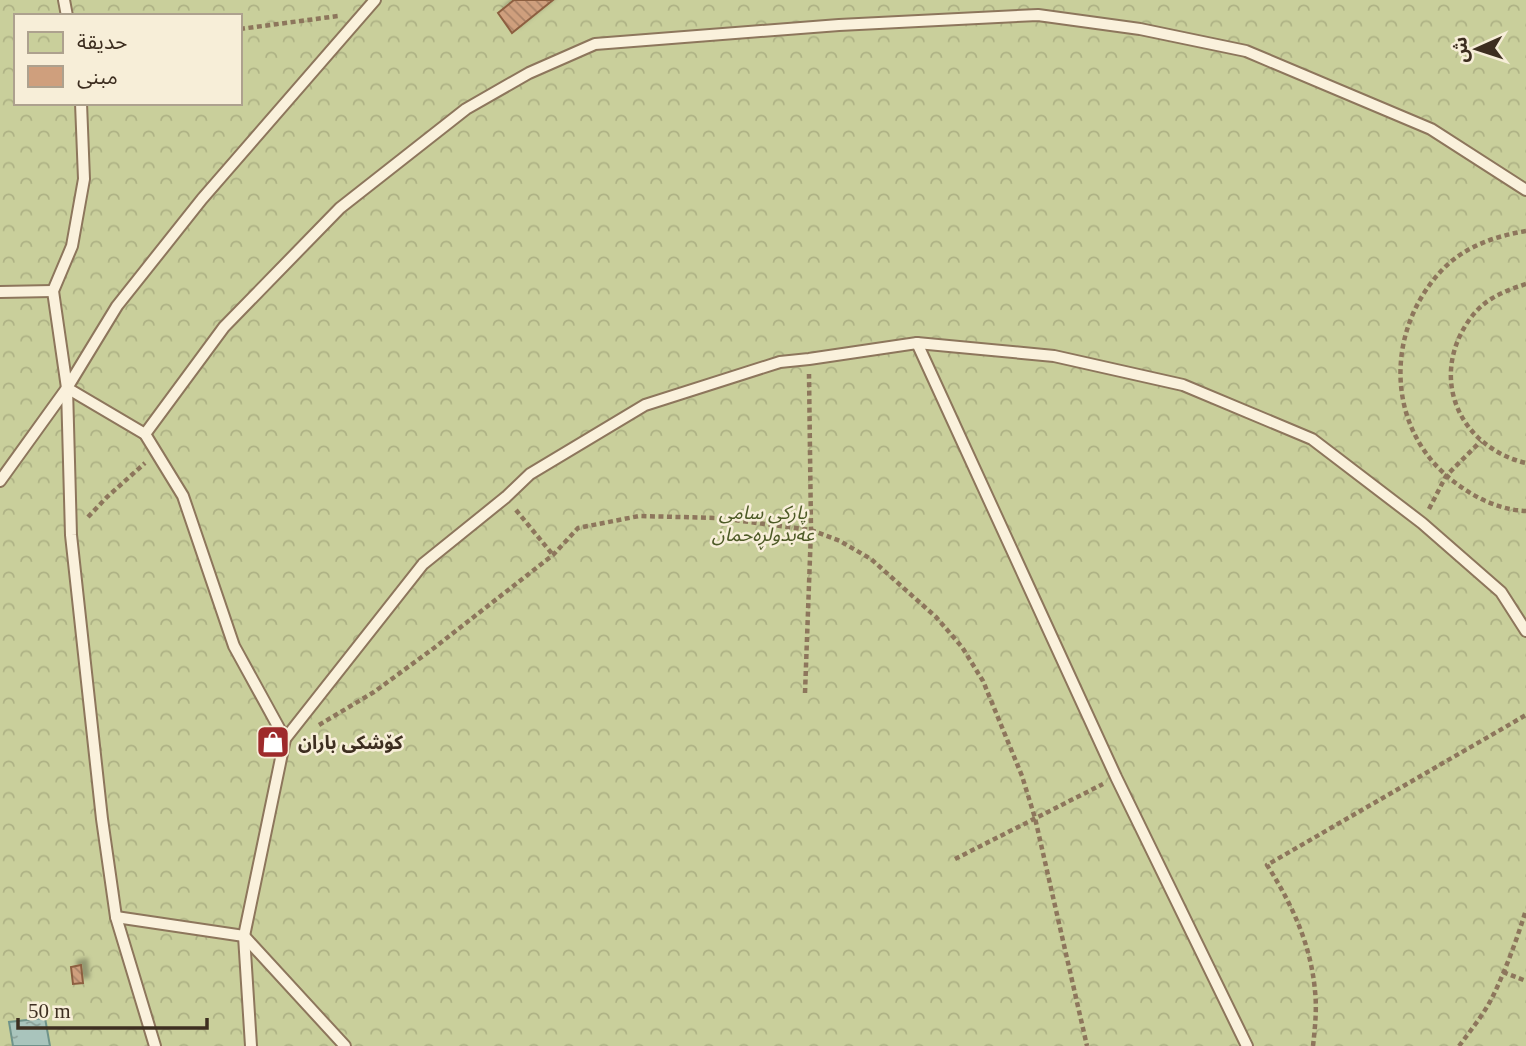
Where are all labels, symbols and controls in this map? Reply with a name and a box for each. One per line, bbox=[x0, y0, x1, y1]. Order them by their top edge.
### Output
legend bbox=[14, 14, 242, 105]
north arrow bbox=[1442, 14, 1512, 84]
text: حديقة bbox=[77, 30, 127, 54]
text: ش bbox=[1449, 36, 1472, 63]
text: مبنى bbox=[77, 65, 118, 89]
park label: پارکی سامی عەبدولڕەحمان bbox=[712, 502, 815, 550]
shop icon: کۆشکی باران bbox=[254, 723, 292, 761]
place label: کۆشکی باران bbox=[298, 732, 403, 754]
scale bar bbox=[18, 986, 206, 1030]
text: 50 m bbox=[28, 999, 71, 1023]

